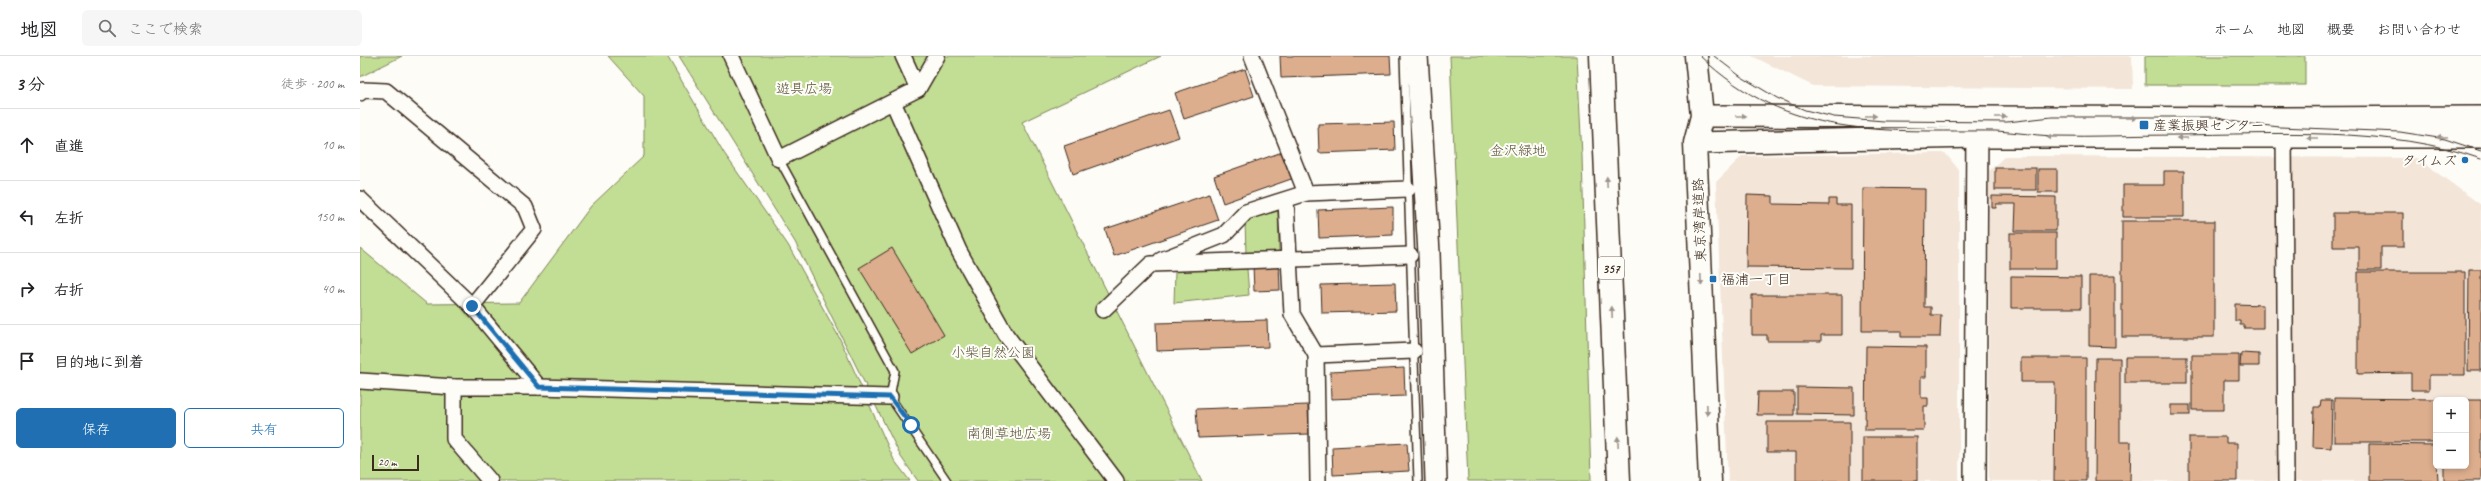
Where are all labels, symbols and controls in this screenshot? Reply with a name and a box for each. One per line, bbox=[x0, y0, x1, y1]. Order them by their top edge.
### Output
search box bbox=[82, 10, 362, 46]
icon: search bbox=[96, 17, 118, 39]
text: 地図 bbox=[20, 18, 58, 42]
text: ここで検索 bbox=[128, 20, 203, 39]
text: ホーム bbox=[2214, 21, 2255, 38]
text: 地図 bbox=[2277, 21, 2305, 38]
text: 概要 bbox=[2327, 21, 2355, 38]
text: お問い合わせ bbox=[2377, 21, 2461, 38]
text: 3 分 bbox=[16, 74, 45, 95]
text: 徒歩 · 200 m bbox=[281, 76, 344, 92]
park label: 遊具広場 bbox=[776, 80, 832, 97]
one-way arrow bbox=[1735, 113, 1748, 119]
one-way arrow bbox=[1865, 113, 1878, 119]
one-way arrow bbox=[1995, 114, 2008, 120]
one-way arrow bbox=[2125, 115, 2138, 121]
place label: 産業振興センター bbox=[2153, 117, 2264, 134]
marker: 産業振興センター bbox=[2138, 119, 2150, 131]
icon: ahead bbox=[16, 134, 38, 156]
one-way arrow bbox=[2045, 134, 2058, 140]
one-way arrow bbox=[2435, 134, 2448, 140]
one-way arrow bbox=[2175, 135, 2188, 141]
one-way arrow bbox=[2305, 135, 2318, 141]
text: 直進 bbox=[54, 137, 84, 156]
text: 10 m bbox=[322, 137, 344, 153]
park label: 金沢緑地 bbox=[1490, 142, 1546, 159]
place label: タイムズ bbox=[2402, 152, 2457, 169]
marker: タイムズ bbox=[2460, 155, 2470, 165]
one-way arrow bbox=[1604, 175, 1610, 188]
street label: 東京湾岸道路 bbox=[1690, 178, 1709, 262]
icon: left bbox=[16, 206, 38, 228]
text: 左折 bbox=[54, 209, 84, 228]
text: 150 m bbox=[316, 209, 344, 225]
road number: 357 bbox=[1598, 257, 1624, 279]
place label: 福浦一丁目 bbox=[1721, 271, 1791, 288]
one-way arrow bbox=[1698, 274, 1705, 286]
marker: 福浦一丁目 bbox=[1708, 274, 1718, 284]
icon: right bbox=[16, 278, 38, 300]
text: 右折 bbox=[54, 281, 84, 300]
text: 40 m bbox=[322, 281, 344, 297]
route end bbox=[463, 297, 481, 315]
one-way arrow bbox=[1609, 306, 1616, 318]
park label: 小柴自然公園 bbox=[951, 344, 1035, 361]
icon: arrive bbox=[16, 350, 38, 372]
text: 目的地に到着 bbox=[54, 353, 144, 372]
map controls bbox=[2433, 397, 2469, 469]
button: + bbox=[2433, 397, 2469, 433]
one-way arrow bbox=[1704, 404, 1710, 417]
button: 保存 bbox=[16, 408, 176, 448]
button: 共有 bbox=[184, 408, 344, 448]
route start bbox=[902, 416, 920, 434]
park label: 南側草地広場 bbox=[967, 425, 1051, 442]
button: − bbox=[2433, 433, 2469, 469]
one-way arrow bbox=[1614, 436, 1621, 448]
scale bar bbox=[372, 453, 419, 472]
text: 20 m bbox=[378, 455, 397, 469]

